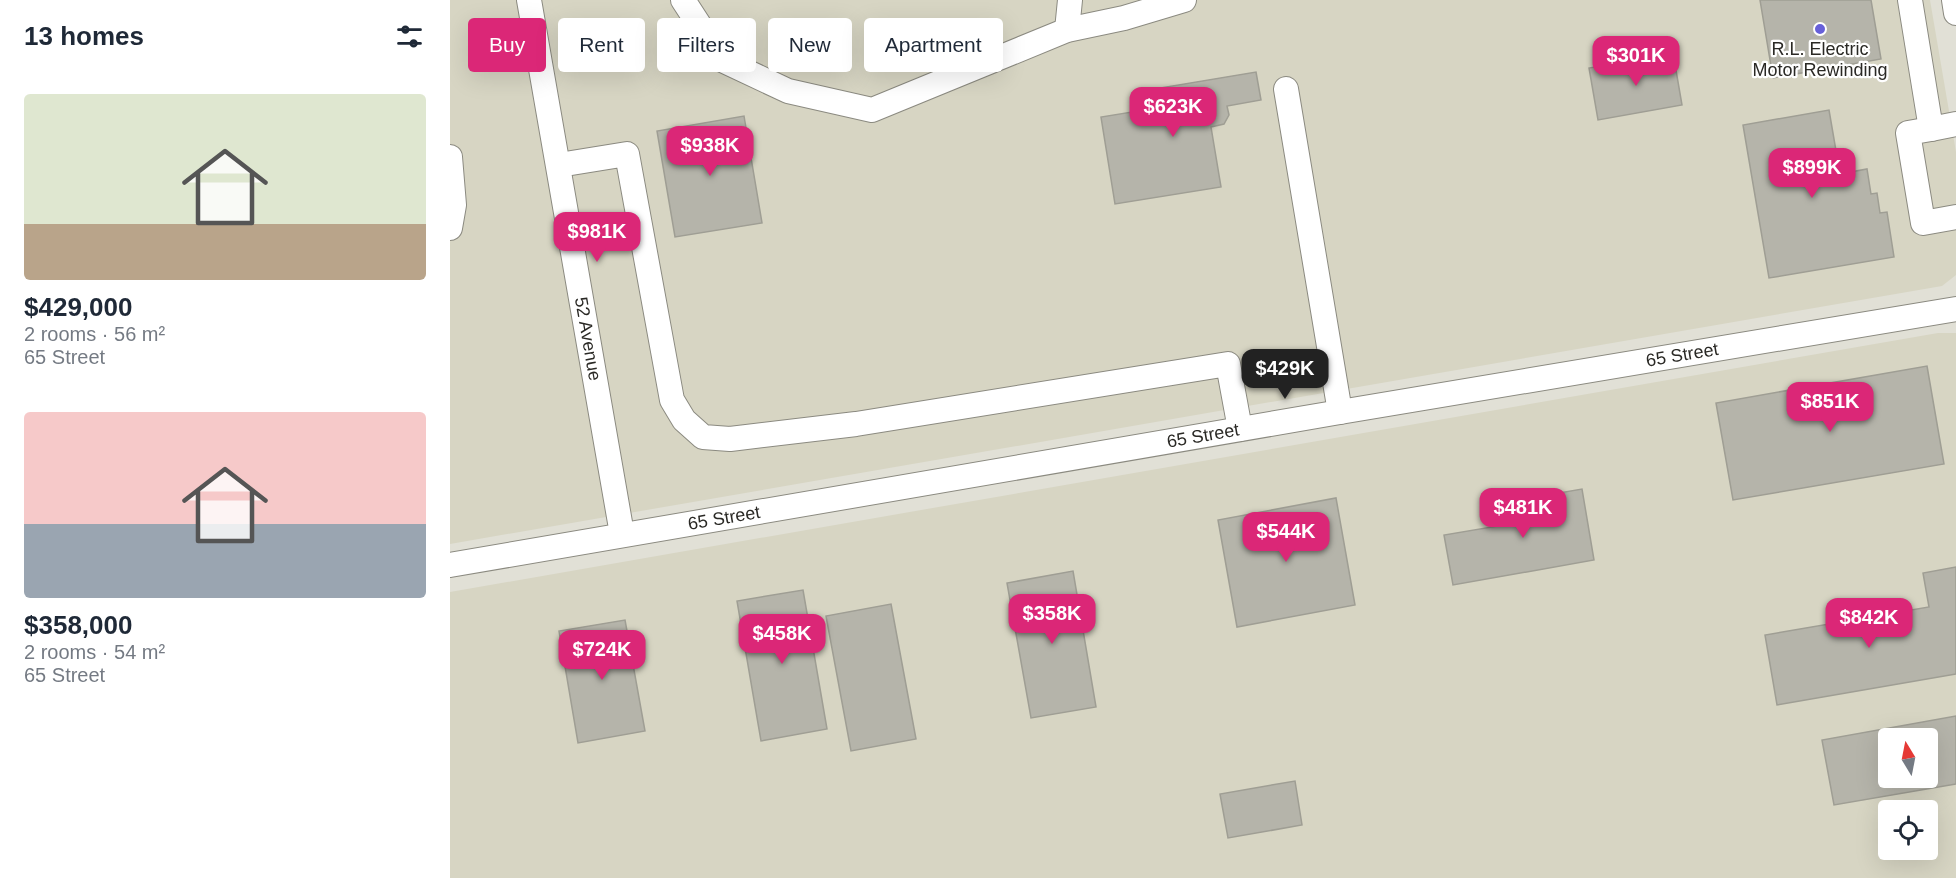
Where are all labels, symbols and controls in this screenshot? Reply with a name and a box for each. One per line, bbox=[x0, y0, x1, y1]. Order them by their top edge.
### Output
chip: Buy bbox=[468, 18, 546, 72]
chip: Rent bbox=[558, 18, 645, 72]
chip: Filters bbox=[657, 18, 756, 72]
chip: New bbox=[768, 18, 852, 72]
chip: Apartment bbox=[864, 18, 1003, 72]
icon: filters bbox=[393, 20, 426, 53]
text: 13 homes bbox=[24, 21, 144, 51]
marker: R.L. Electric Motor Rewinding bbox=[1813, 22, 1827, 36]
pin: $301K bbox=[1594, 36, 1678, 87]
place label: R.L. Electric Motor Rewinding bbox=[1752, 39, 1888, 80]
text: $301K bbox=[1607, 44, 1665, 66]
pin: $623K bbox=[1131, 87, 1215, 138]
text: $623K bbox=[1144, 95, 1202, 117]
pin: $938K bbox=[668, 126, 752, 177]
icon: home bbox=[171, 133, 279, 241]
text: $938K bbox=[681, 134, 739, 156]
pin: $899K bbox=[1770, 148, 1854, 199]
text: $899K bbox=[1783, 156, 1841, 178]
pin: $981K bbox=[555, 212, 639, 263]
text: $981K bbox=[568, 220, 626, 242]
text: $429,000 bbox=[24, 292, 132, 322]
street label: 52 Avenue bbox=[571, 295, 605, 382]
text: 2 rooms · 56 m² bbox=[24, 323, 165, 345]
street label: 65 Street bbox=[1644, 339, 1720, 371]
text: 65 Street bbox=[24, 346, 105, 368]
pin: $429K bbox=[1243, 349, 1327, 400]
text: $429K bbox=[1256, 357, 1314, 379]
pin: $851K bbox=[1788, 382, 1872, 433]
text: $851K bbox=[1801, 390, 1859, 412]
street label: 65 Street bbox=[1165, 420, 1241, 452]
icon: home bbox=[171, 451, 279, 559]
pin: $481K bbox=[1481, 488, 1565, 539]
text: $481K bbox=[1494, 496, 1552, 518]
street label: 65 Street bbox=[686, 502, 762, 534]
pin: $544K bbox=[1244, 512, 1328, 563]
text: $544K bbox=[1257, 520, 1315, 542]
pin: $358K bbox=[1010, 594, 1094, 645]
pin: $842K bbox=[1827, 598, 1911, 649]
text: $358K bbox=[1023, 602, 1081, 624]
text: $842K bbox=[1840, 606, 1898, 628]
text: $358,000 bbox=[24, 610, 132, 640]
pin: $458K bbox=[740, 614, 824, 665]
text: $458K bbox=[753, 622, 811, 644]
pin: $724K bbox=[560, 630, 644, 681]
text: $724K bbox=[573, 638, 631, 660]
text: 2 rooms · 54 m² bbox=[24, 641, 165, 663]
text: 65 Street bbox=[24, 664, 105, 686]
north arrow bbox=[1878, 728, 1938, 788]
map controls bbox=[1878, 728, 1938, 860]
button: locate bbox=[1878, 800, 1938, 860]

